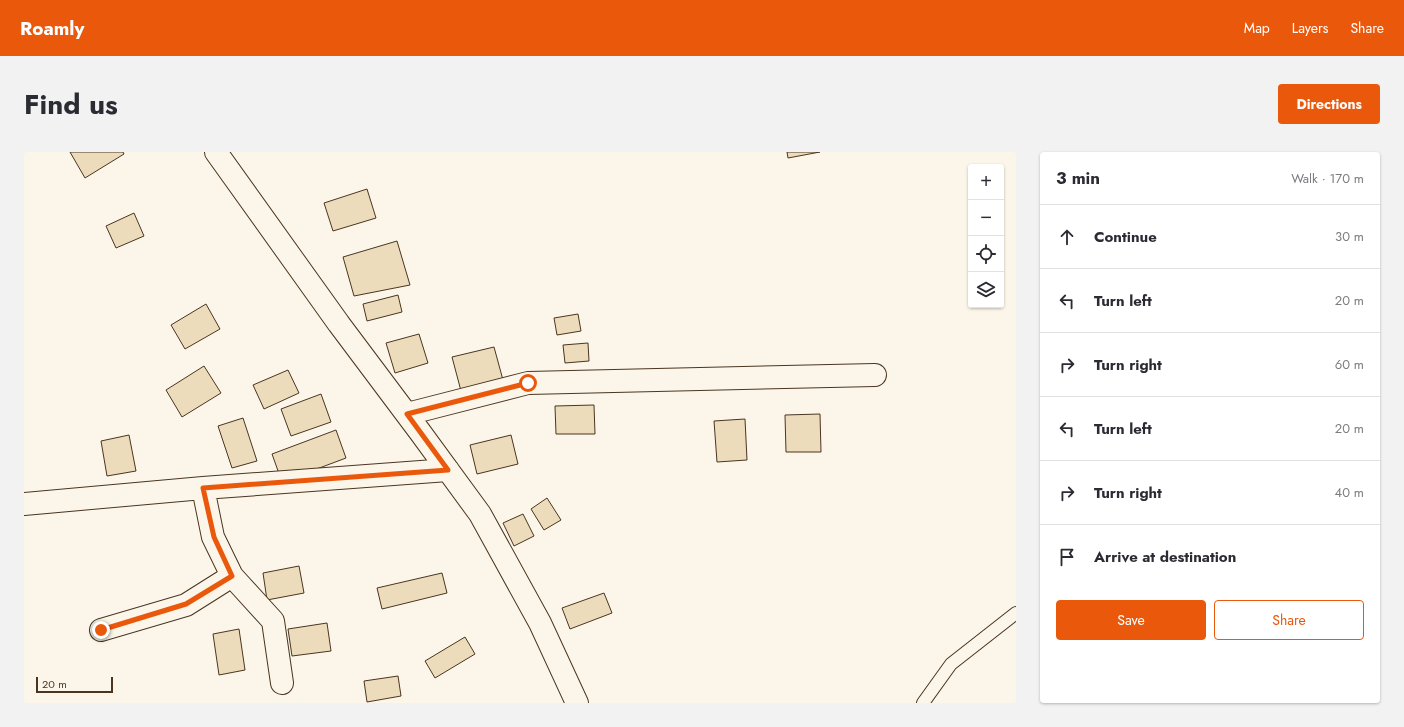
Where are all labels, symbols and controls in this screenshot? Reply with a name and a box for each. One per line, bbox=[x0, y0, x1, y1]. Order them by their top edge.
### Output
text: Roamly bbox=[20, 15, 84, 42]
text: Map bbox=[1244, 18, 1270, 38]
text: Layers bbox=[1292, 18, 1328, 38]
text: Share bbox=[1350, 18, 1384, 38]
text: Find us bbox=[24, 84, 118, 125]
button: Directions bbox=[1278, 84, 1380, 124]
map controls bbox=[968, 164, 1004, 308]
button: + bbox=[968, 164, 1004, 200]
text: 3 min bbox=[1056, 166, 1100, 190]
text: Walk · 170 m bbox=[1291, 169, 1364, 188]
button: − bbox=[968, 200, 1004, 236]
icon: ahead bbox=[1056, 226, 1078, 248]
text: Continue bbox=[1094, 226, 1157, 248]
text: 30 m bbox=[1335, 227, 1364, 246]
button: locate bbox=[968, 236, 1004, 272]
button: layers bbox=[968, 272, 1004, 308]
icon: left bbox=[1056, 290, 1078, 312]
text: Turn left bbox=[1094, 290, 1152, 312]
text: 20 m bbox=[1335, 291, 1364, 310]
icon: right bbox=[1056, 354, 1078, 376]
text: Turn right bbox=[1094, 354, 1162, 376]
text: 60 m bbox=[1335, 355, 1364, 374]
route start bbox=[519, 374, 537, 392]
icon: left bbox=[1056, 418, 1078, 440]
text: Turn left bbox=[1094, 418, 1152, 440]
text: 20 m bbox=[1335, 419, 1364, 438]
icon: right bbox=[1056, 482, 1078, 504]
text: Turn right bbox=[1094, 482, 1162, 504]
text: 40 m bbox=[1335, 483, 1364, 502]
icon: arrive bbox=[1056, 546, 1078, 568]
text: Arrive at destination bbox=[1094, 546, 1236, 568]
button: Save bbox=[1056, 600, 1206, 640]
button: Share bbox=[1214, 600, 1364, 640]
route end bbox=[92, 621, 110, 639]
scale bar bbox=[36, 675, 113, 694]
text: 20 m bbox=[42, 676, 67, 692]

